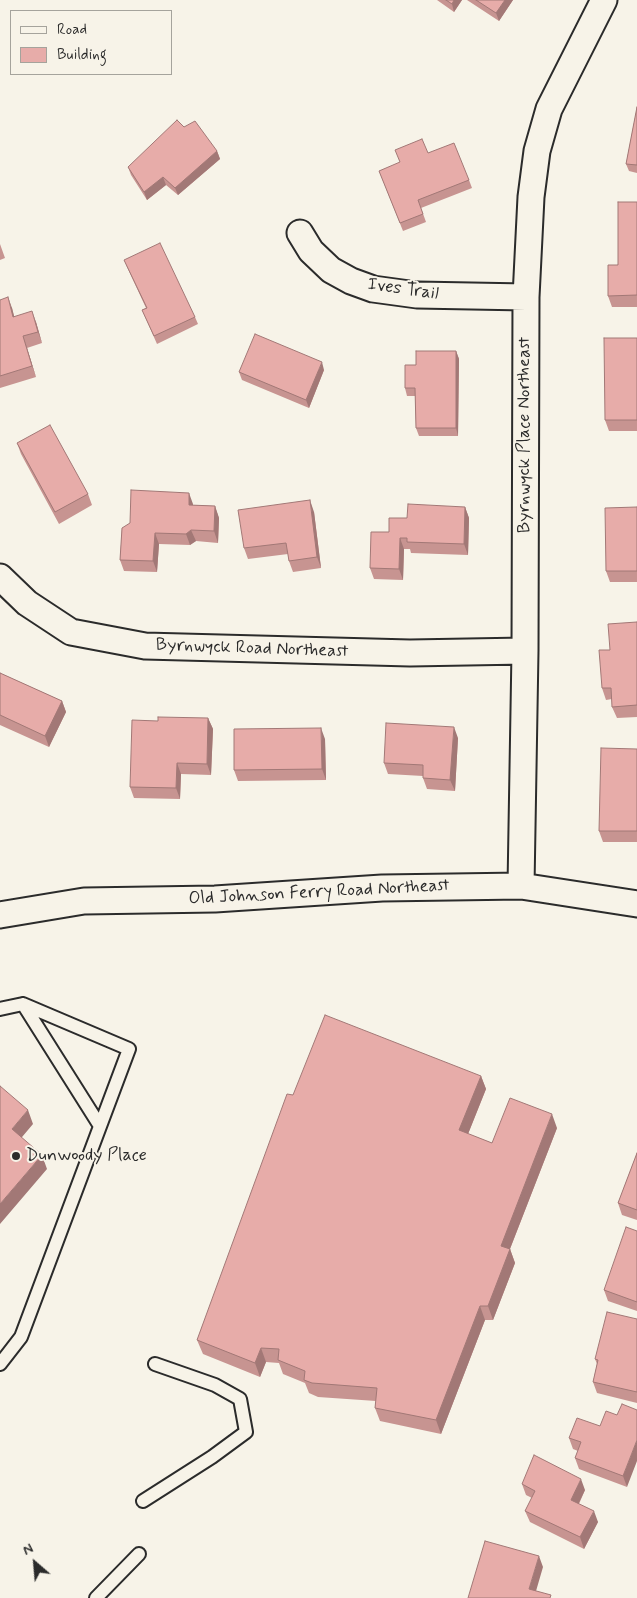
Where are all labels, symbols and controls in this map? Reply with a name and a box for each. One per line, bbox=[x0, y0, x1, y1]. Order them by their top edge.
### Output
legend bbox=[10, 10, 172, 75]
text: Road bbox=[57, 20, 87, 40]
text: Building bbox=[57, 45, 107, 65]
street label: Ives Trail bbox=[366, 274, 440, 306]
street label: Byrnwyck Place Northeast bbox=[514, 337, 536, 533]
street label: Byrnwyck Road Northeast bbox=[155, 635, 349, 663]
street label: Old Johnson Ferry Road Northeast bbox=[188, 875, 450, 911]
place label: Dunwoody Place bbox=[26, 1145, 147, 1167]
marker: Dunwoody Place bbox=[10, 1150, 22, 1162]
north arrow bbox=[10, 1538, 60, 1588]
text: N bbox=[20, 1540, 36, 1560]

